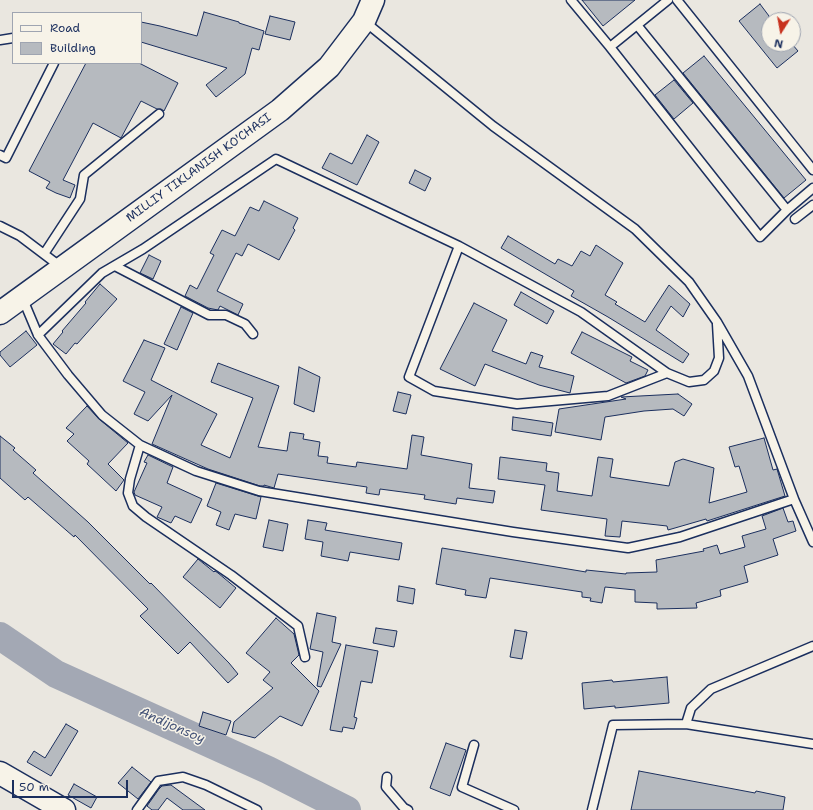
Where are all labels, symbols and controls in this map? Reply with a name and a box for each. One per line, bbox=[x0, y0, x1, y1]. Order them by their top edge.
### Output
legend bbox=[12, 12, 142, 64]
north arrow bbox=[761, 12, 801, 52]
text: Road bbox=[50, 20, 80, 36]
text: N bbox=[773, 35, 785, 51]
text: Building bbox=[50, 40, 96, 56]
street label: MILLIY TIKLANISH KO'CHASI bbox=[124, 111, 274, 225]
water label: Andijonsoy bbox=[137, 705, 207, 747]
scale bar bbox=[14, 772, 130, 798]
text: 50 m bbox=[19, 779, 49, 795]

